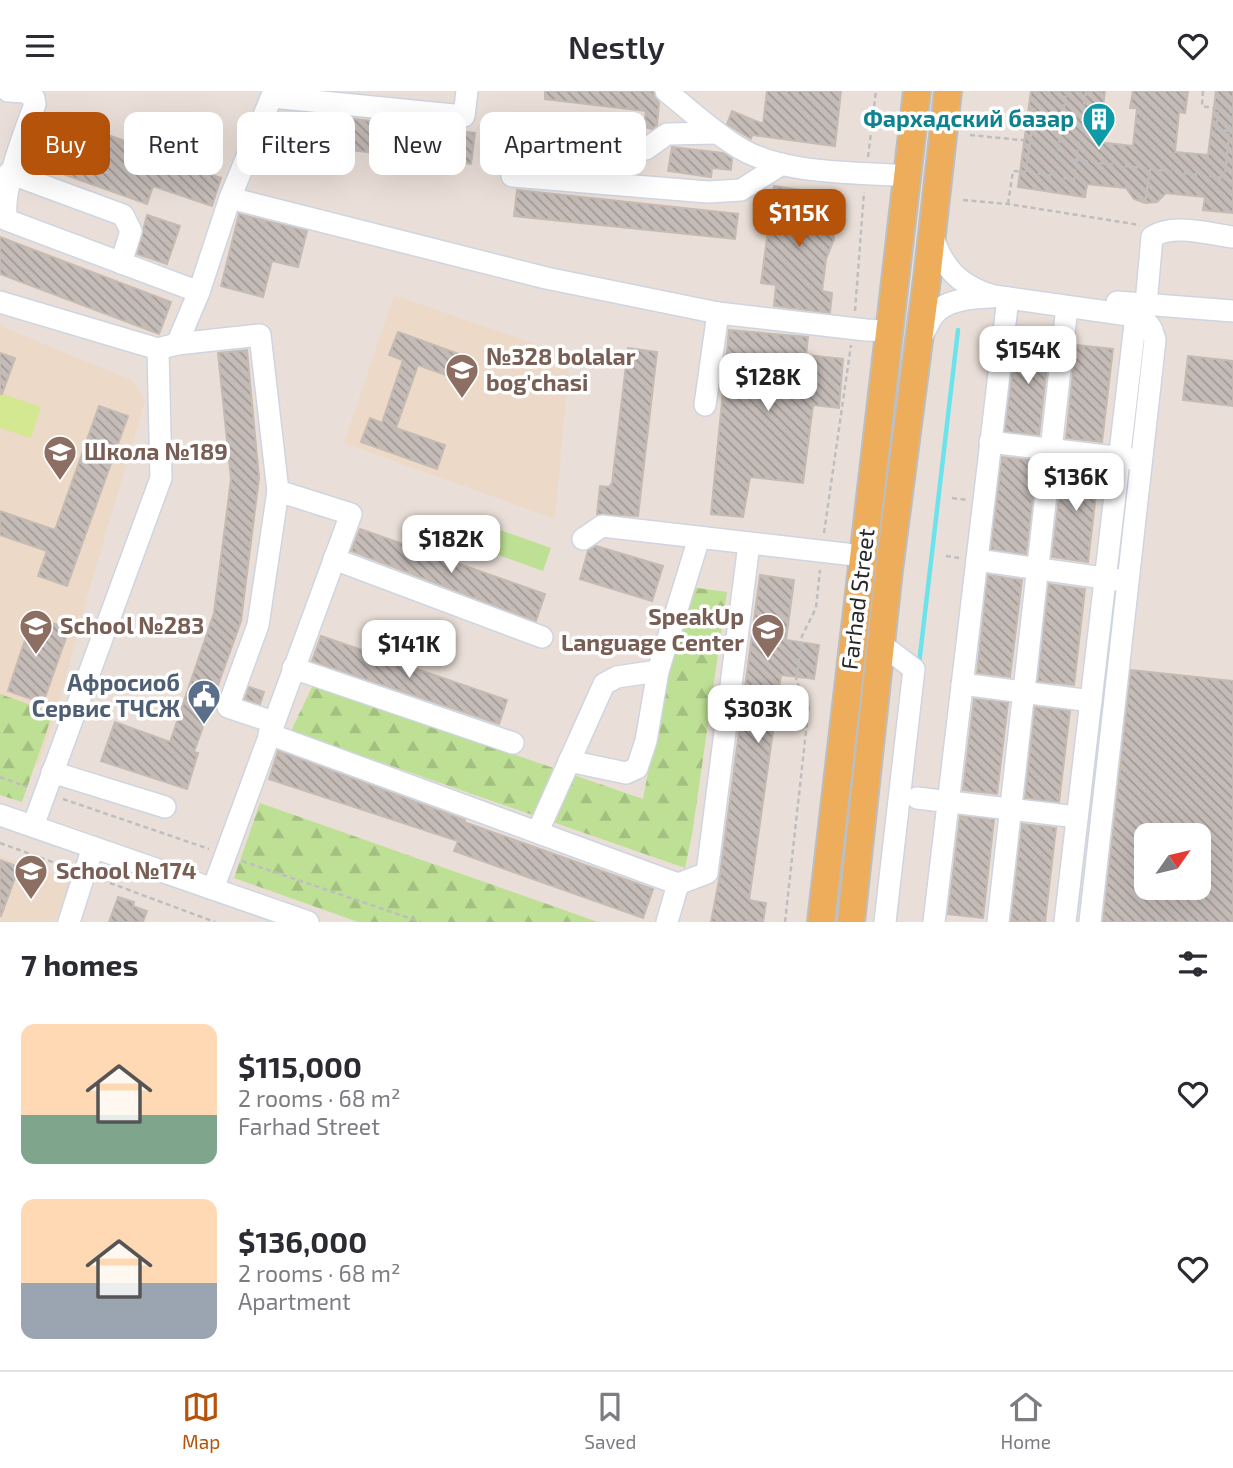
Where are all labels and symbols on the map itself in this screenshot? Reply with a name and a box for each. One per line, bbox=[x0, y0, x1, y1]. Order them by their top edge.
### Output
building icon: Фархадский базар bbox=[1080, 100, 1118, 149]
place label: Фархадский базар bbox=[863, 104, 1074, 132]
pin: $115K bbox=[750, 190, 848, 249]
pin: $154K bbox=[979, 327, 1077, 386]
place label: №328 bolalar bog'chasi bbox=[486, 342, 636, 396]
school or university icon: №328 bolalar bog'chasi bbox=[443, 351, 481, 400]
pin: $128K bbox=[719, 353, 817, 413]
school or university icon: Школа №189 bbox=[41, 433, 79, 482]
place label: Школа №189 bbox=[84, 437, 228, 465]
pin: $136K bbox=[1027, 453, 1125, 513]
pin: $182K bbox=[402, 515, 500, 575]
street label: Farhad Street bbox=[834, 527, 880, 671]
place label: SpeakUp Language Center bbox=[561, 602, 744, 656]
school or university icon: School №283 bbox=[17, 607, 55, 656]
place label: School №283 bbox=[60, 611, 204, 639]
school or university icon: SpeakUp Language Center bbox=[749, 611, 787, 660]
pin: $141K bbox=[360, 621, 458, 680]
place label: Афросиоб Сервис ТЧСЖ bbox=[32, 668, 180, 722]
public building icon: Афросиоб Сервис ТЧСЖ bbox=[185, 677, 223, 726]
pin: $303K bbox=[709, 685, 807, 745]
north arrow bbox=[1134, 823, 1211, 899]
school or university icon: School №174 bbox=[12, 852, 50, 901]
place label: School №174 bbox=[56, 856, 196, 884]

